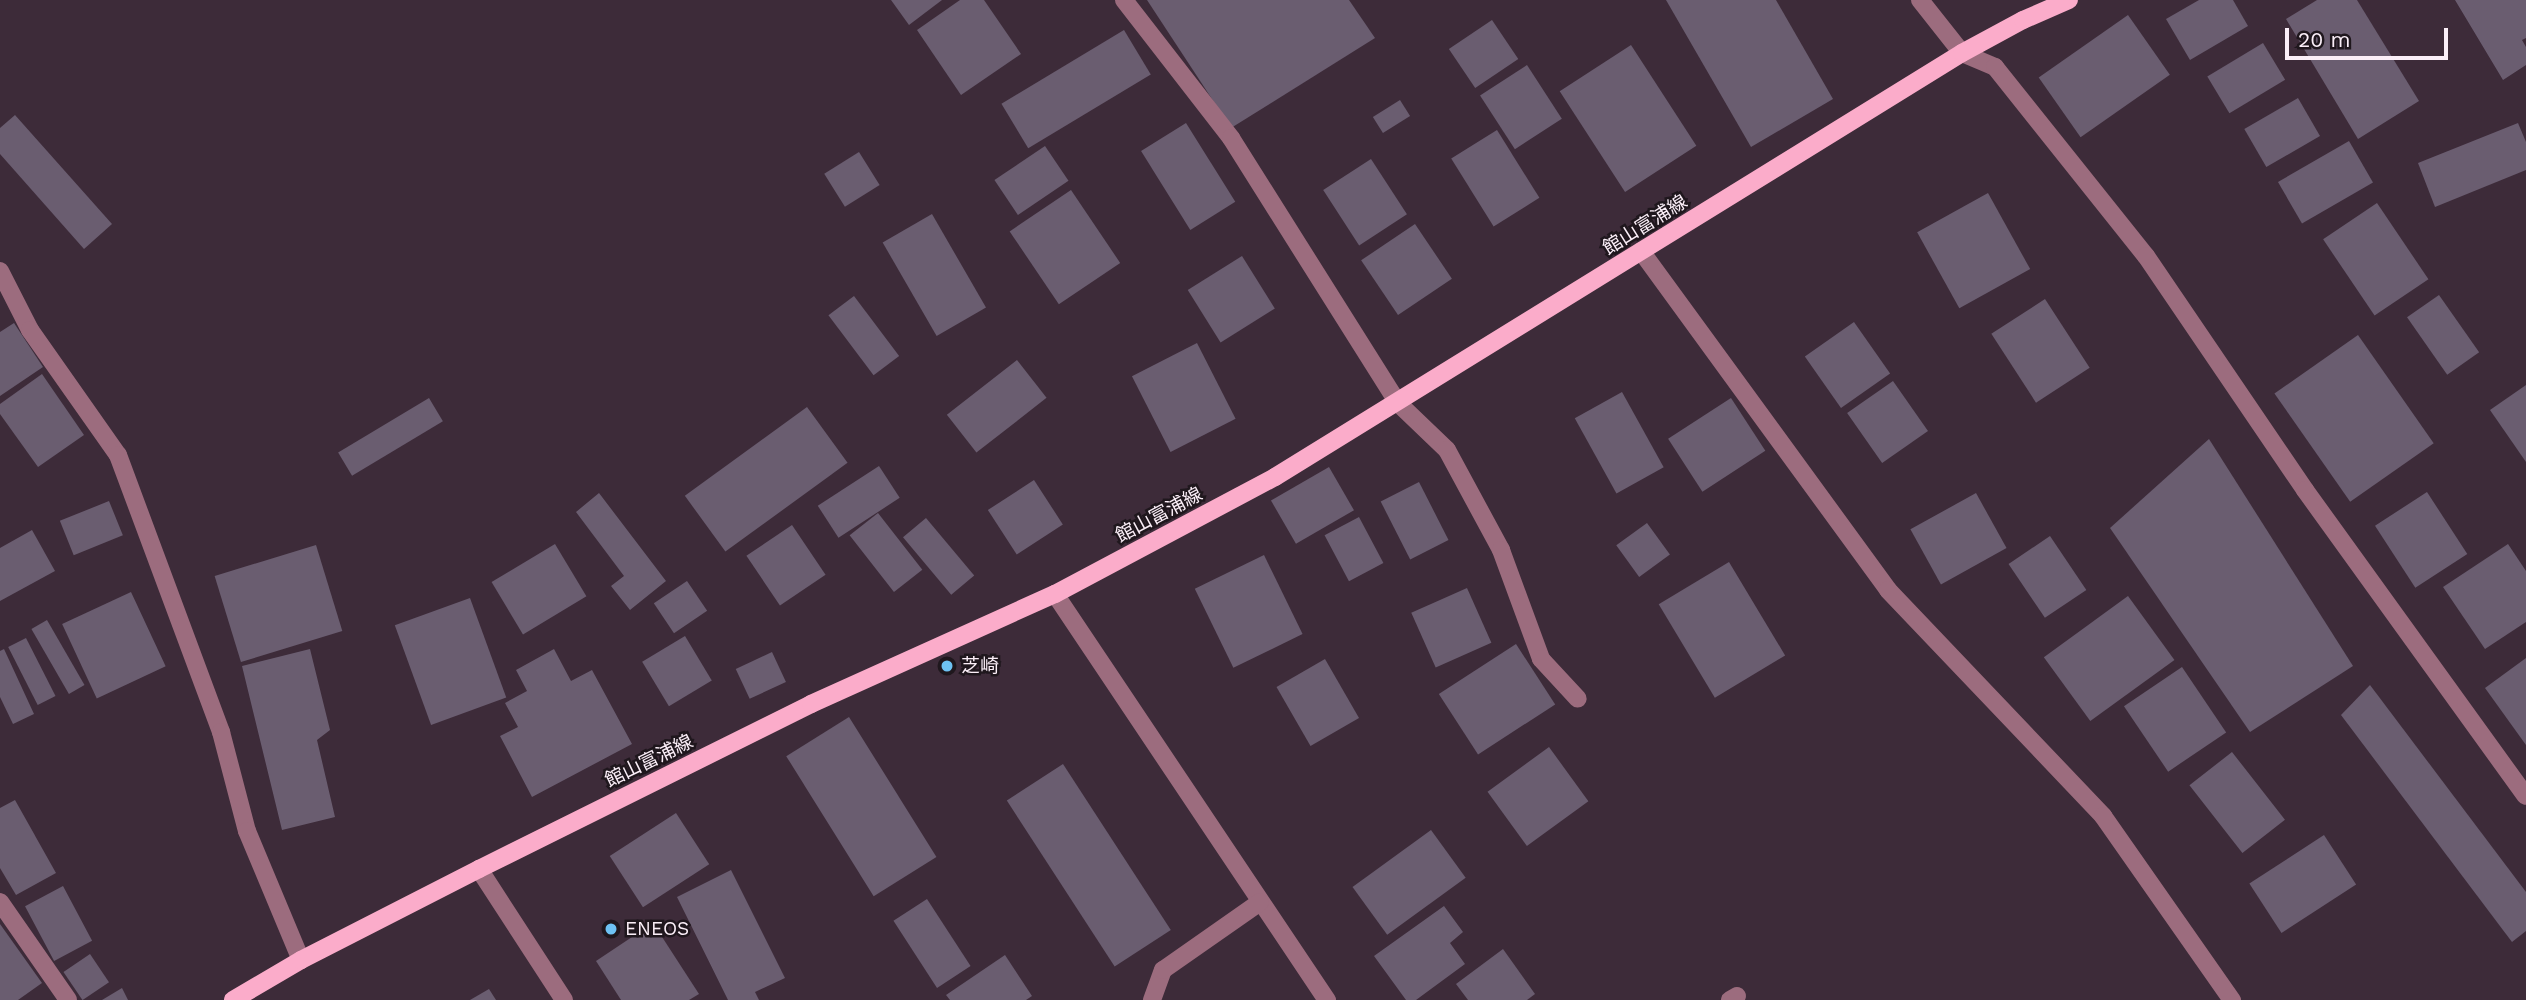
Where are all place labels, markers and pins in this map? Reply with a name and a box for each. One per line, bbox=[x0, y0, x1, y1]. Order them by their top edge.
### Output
place label: 芝崎 bbox=[961, 655, 999, 677]
marker: 芝崎 bbox=[939, 658, 955, 674]
place label: ENEOS bbox=[625, 918, 689, 940]
marker: ENEOS bbox=[603, 921, 619, 937]

